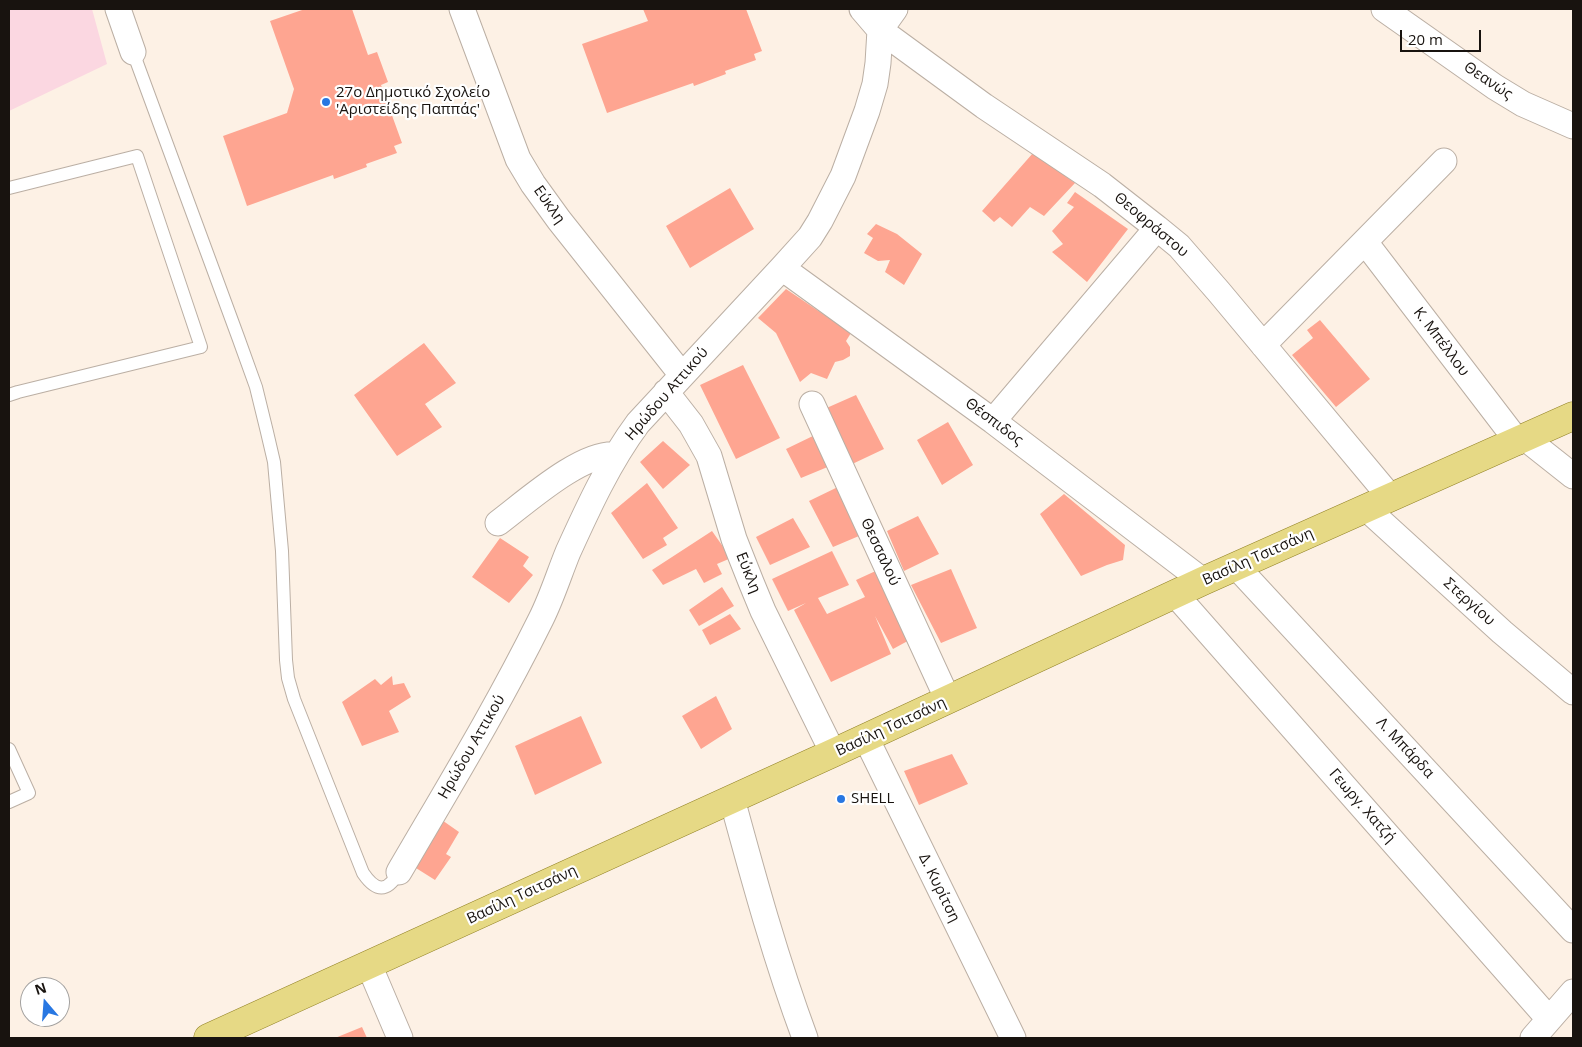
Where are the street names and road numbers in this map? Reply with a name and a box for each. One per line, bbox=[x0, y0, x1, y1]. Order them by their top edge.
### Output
street label: Θεανώς bbox=[1460, 58, 1516, 104]
street label: Εύκλη bbox=[529, 182, 569, 228]
street label: Θεοφράστου bbox=[1110, 189, 1192, 261]
street label: Κ. Μπέλλου bbox=[1409, 304, 1473, 380]
street label: Ηρώδου Αττικού bbox=[622, 344, 712, 444]
street label: Θέσπιδος bbox=[961, 394, 1027, 450]
street label: Θεσσαλού bbox=[857, 515, 903, 589]
street label: Βασίλη Τσιτσάνη bbox=[1200, 524, 1316, 590]
street label: Εύκλη bbox=[732, 550, 764, 596]
street label: Στεργίου bbox=[1440, 574, 1498, 630]
street label: Ηρώδου Αττικού bbox=[435, 692, 509, 802]
street label: Βασίλη Τσιτσάνη bbox=[833, 694, 949, 760]
street label: Λ. Μπάρδα bbox=[1372, 714, 1438, 782]
street label: Γεωργ. Χατζή bbox=[1325, 765, 1399, 847]
street label: Δ. Κυρίτση bbox=[915, 851, 963, 925]
street label: Βασίλη Τσιτσάνη bbox=[464, 862, 580, 928]

